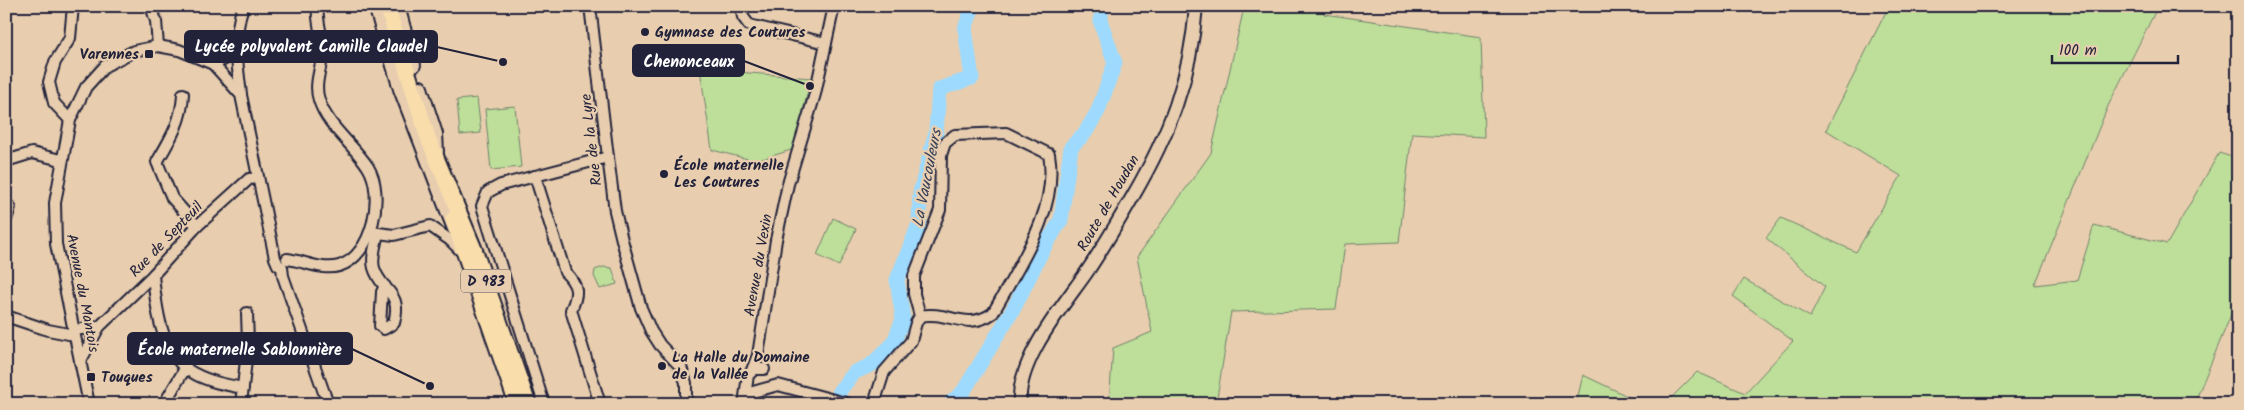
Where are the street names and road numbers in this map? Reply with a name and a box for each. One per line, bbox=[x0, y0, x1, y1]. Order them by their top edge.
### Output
street label: Rue de la Lyre bbox=[574, 92, 610, 187]
street label: Route de Houdan bbox=[1071, 151, 1146, 256]
street label: Rue de Septeuil bbox=[124, 196, 210, 283]
street label: Avenue du Vexin bbox=[738, 212, 780, 318]
street label: Avenue du Mantois bbox=[59, 232, 105, 355]
road number: D 983 bbox=[461, 270, 511, 292]

